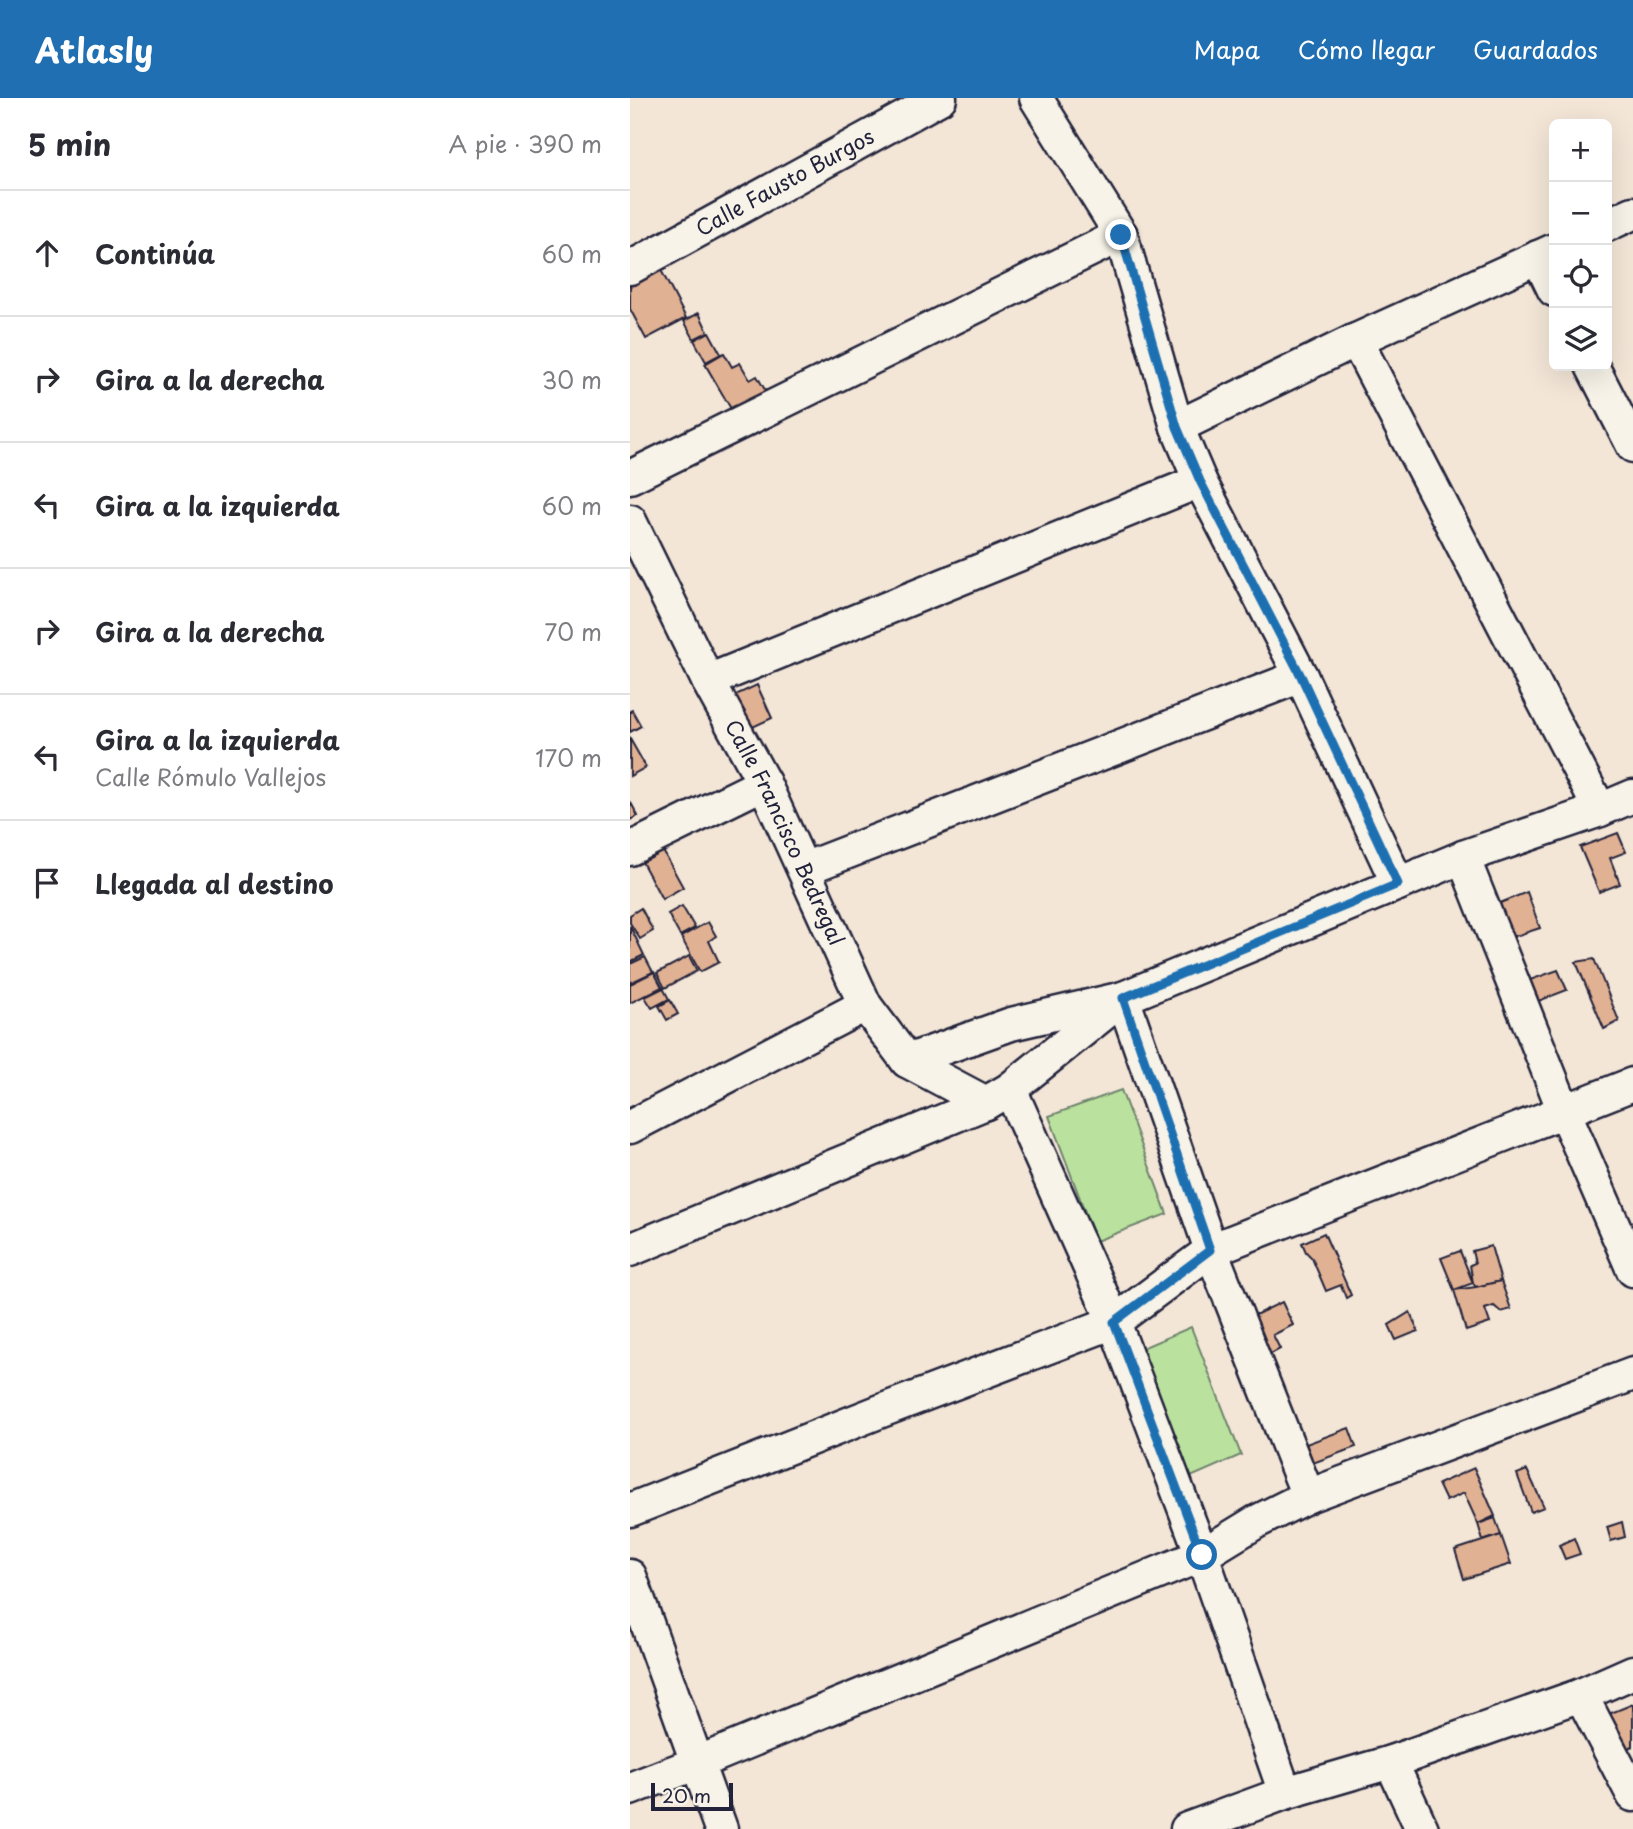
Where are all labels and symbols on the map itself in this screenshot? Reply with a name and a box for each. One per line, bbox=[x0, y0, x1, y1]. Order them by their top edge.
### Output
street label: Calle Fausto Burgos bbox=[689, 119, 879, 243]
route end bbox=[1105, 219, 1136, 250]
street label: Calle Francisco Bedregal bbox=[718, 713, 854, 950]
route start bbox=[1186, 1539, 1217, 1570]
scale bar bbox=[651, 1780, 733, 1812]

